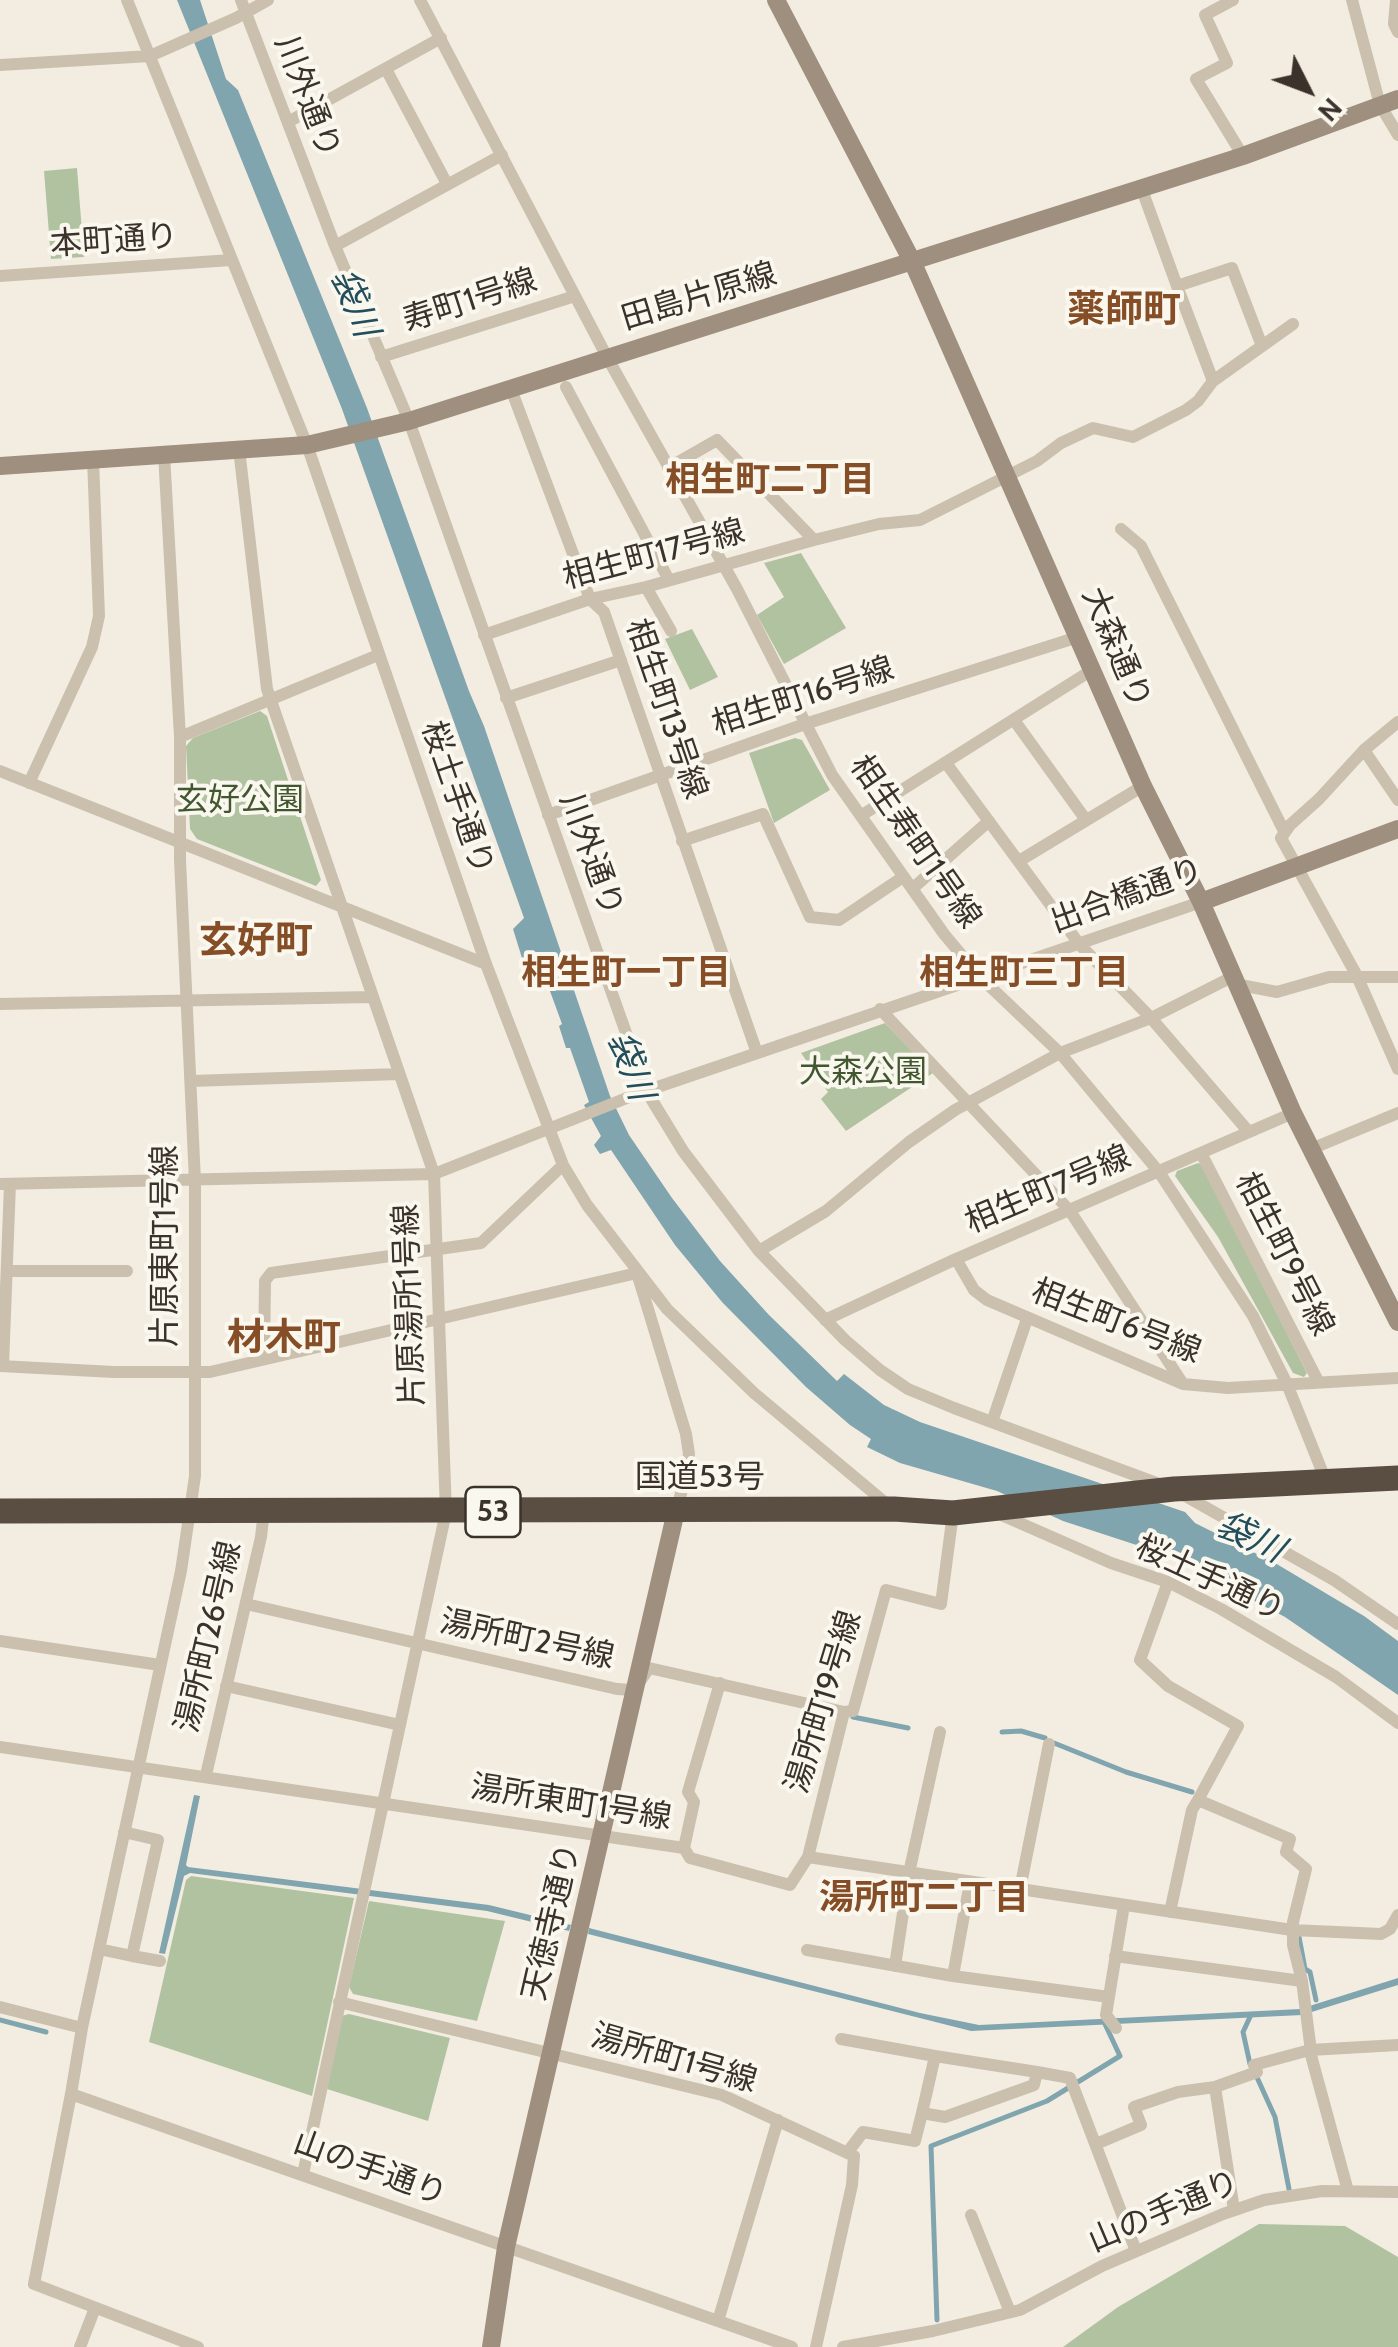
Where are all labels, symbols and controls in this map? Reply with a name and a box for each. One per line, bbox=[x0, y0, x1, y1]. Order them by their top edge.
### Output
street label: 川外通り bbox=[266, 30, 348, 164]
north arrow bbox=[1258, 40, 1358, 140]
text: N bbox=[1311, 91, 1350, 129]
street label: 本町通り bbox=[49, 217, 179, 265]
street label: 田島片原線 bbox=[617, 255, 781, 339]
street label: 寿町1号線 bbox=[398, 261, 542, 341]
water label: 袋川 bbox=[321, 263, 387, 343]
district label: 薬師町 bbox=[1067, 288, 1181, 334]
district label: 相生町二丁目 bbox=[665, 460, 875, 502]
street label: 相生町17号線 bbox=[559, 512, 749, 598]
street label: 大森通り bbox=[1073, 582, 1159, 714]
street label: 相生町13号線 bbox=[617, 614, 715, 804]
street label: 相生町16号線 bbox=[707, 650, 899, 744]
street label: 桜土手通り bbox=[413, 716, 501, 880]
street label: 相生寿町1号線 bbox=[841, 748, 989, 936]
park label: 玄好公園 bbox=[176, 782, 304, 820]
street label: 川外通り bbox=[551, 788, 631, 922]
street label: 出合橋通り bbox=[1045, 851, 1209, 941]
district label: 玄好町 bbox=[199, 919, 313, 965]
district label: 相生町一丁目 bbox=[521, 953, 731, 995]
district label: 相生町三丁目 bbox=[919, 953, 1129, 995]
water label: 袋川 bbox=[598, 1026, 662, 1106]
park label: 大森公園 bbox=[799, 1054, 927, 1092]
street label: 相生町7号線 bbox=[959, 1138, 1137, 1242]
street label: 片原東町1号線 bbox=[147, 1145, 185, 1347]
street label: 相生町9号線 bbox=[1226, 1166, 1342, 1342]
street label: 片原湯所1号線 bbox=[387, 1203, 433, 1407]
street label: 相生町6号線 bbox=[1026, 1272, 1206, 1372]
district label: 材木町 bbox=[227, 1316, 341, 1362]
street label: 国道53号 bbox=[635, 1459, 765, 1497]
road number: 53 bbox=[466, 1487, 520, 1537]
water label: 袋川 bbox=[1209, 1504, 1291, 1572]
street label: 桜土手通り bbox=[1129, 1528, 1291, 1630]
street label: 湯所町26号線 bbox=[168, 1538, 250, 1736]
street label: 湯所町2号線 bbox=[437, 1603, 617, 1677]
street label: 湯所町19号線 bbox=[778, 1606, 870, 1798]
street label: 湯所東町1号線 bbox=[468, 1768, 674, 1838]
street label: 天徳寺通り bbox=[515, 1840, 589, 2004]
district label: 湯所町二丁目 bbox=[819, 1878, 1029, 1920]
street label: 湯所町1号線 bbox=[587, 2017, 761, 2101]
street label: 山の手通り bbox=[288, 2124, 452, 2214]
street label: 山の手通り bbox=[1083, 2163, 1245, 2261]

